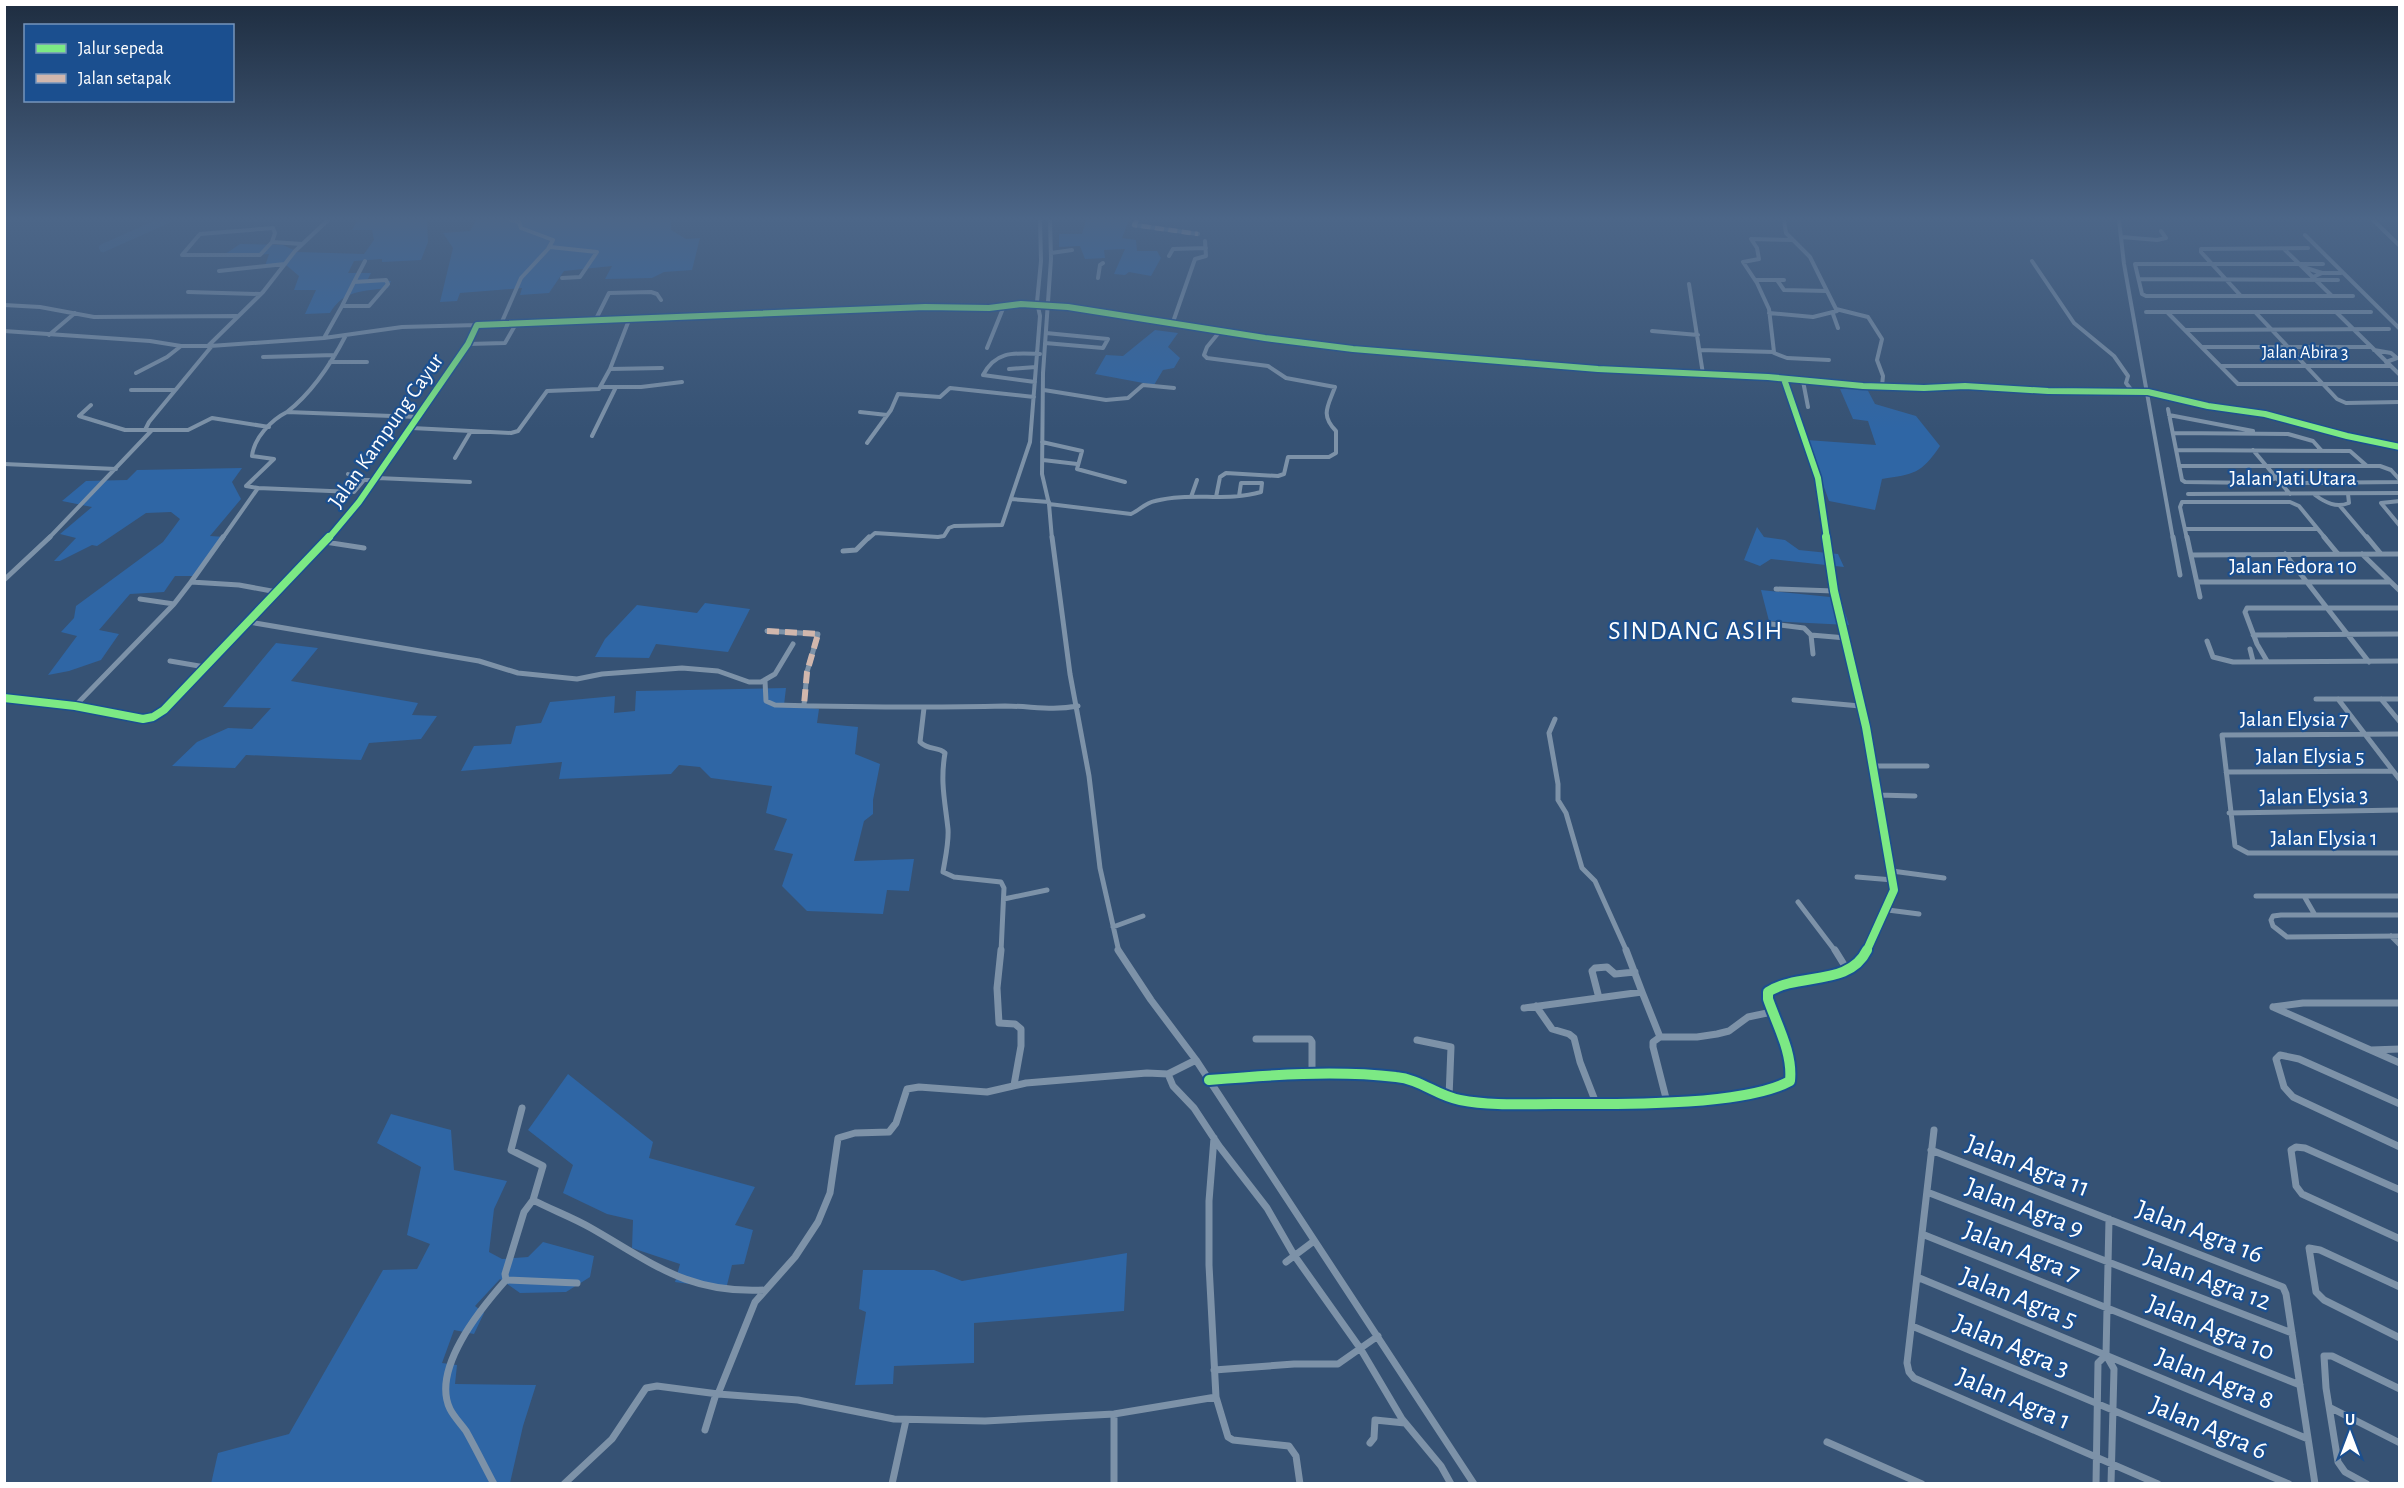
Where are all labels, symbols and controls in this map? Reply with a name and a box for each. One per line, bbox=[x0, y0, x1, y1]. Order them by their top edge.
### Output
legend bbox=[24, 24, 234, 102]
text: Jalur sepeda bbox=[78, 40, 164, 58]
text: Jalan setapak bbox=[78, 70, 172, 88]
street label: Jalan Abira 3 bbox=[2262, 344, 2348, 362]
street label: Jalan Kampung Cayur bbox=[324, 349, 447, 512]
street label: Jalan Jati Utara bbox=[2229, 467, 2357, 489]
street label: Jalan Fedora 10 bbox=[2229, 555, 2357, 577]
district label: SINDANG ASIH bbox=[1608, 618, 1784, 644]
street label: Jalan Elysia 7 bbox=[2240, 708, 2348, 730]
street label: Jalan Elysia 5 bbox=[2256, 745, 2364, 767]
street label: Jalan Elysia 3 bbox=[2260, 784, 2369, 808]
street label: Jalan Elysia 1 bbox=[2270, 827, 2378, 849]
street label: Jalan Agra 11 bbox=[1962, 1130, 2093, 1201]
street label: Jalan Agra 9 bbox=[1962, 1173, 2088, 1242]
street label: Jalan Agra 16 bbox=[2133, 1195, 2267, 1268]
street label: Jalan Agra 7 bbox=[1960, 1216, 2084, 1287]
street label: Jalan Agra 12 bbox=[2141, 1242, 2275, 1315]
street label: Jalan Agra 5 bbox=[1957, 1262, 2081, 1333]
street label: Jalan Agra 10 bbox=[2143, 1290, 2279, 1365]
street label: Jalan Agra 3 bbox=[1950, 1309, 2074, 1382]
street label: Jalan Agra 8 bbox=[2152, 1343, 2278, 1414]
street label: Jalan Agra 1 bbox=[1953, 1362, 2075, 1435]
street label: Jalan Agra 6 bbox=[2146, 1391, 2271, 1464]
north arrow bbox=[2320, 1404, 2380, 1464]
text: U bbox=[2345, 1412, 2355, 1428]

